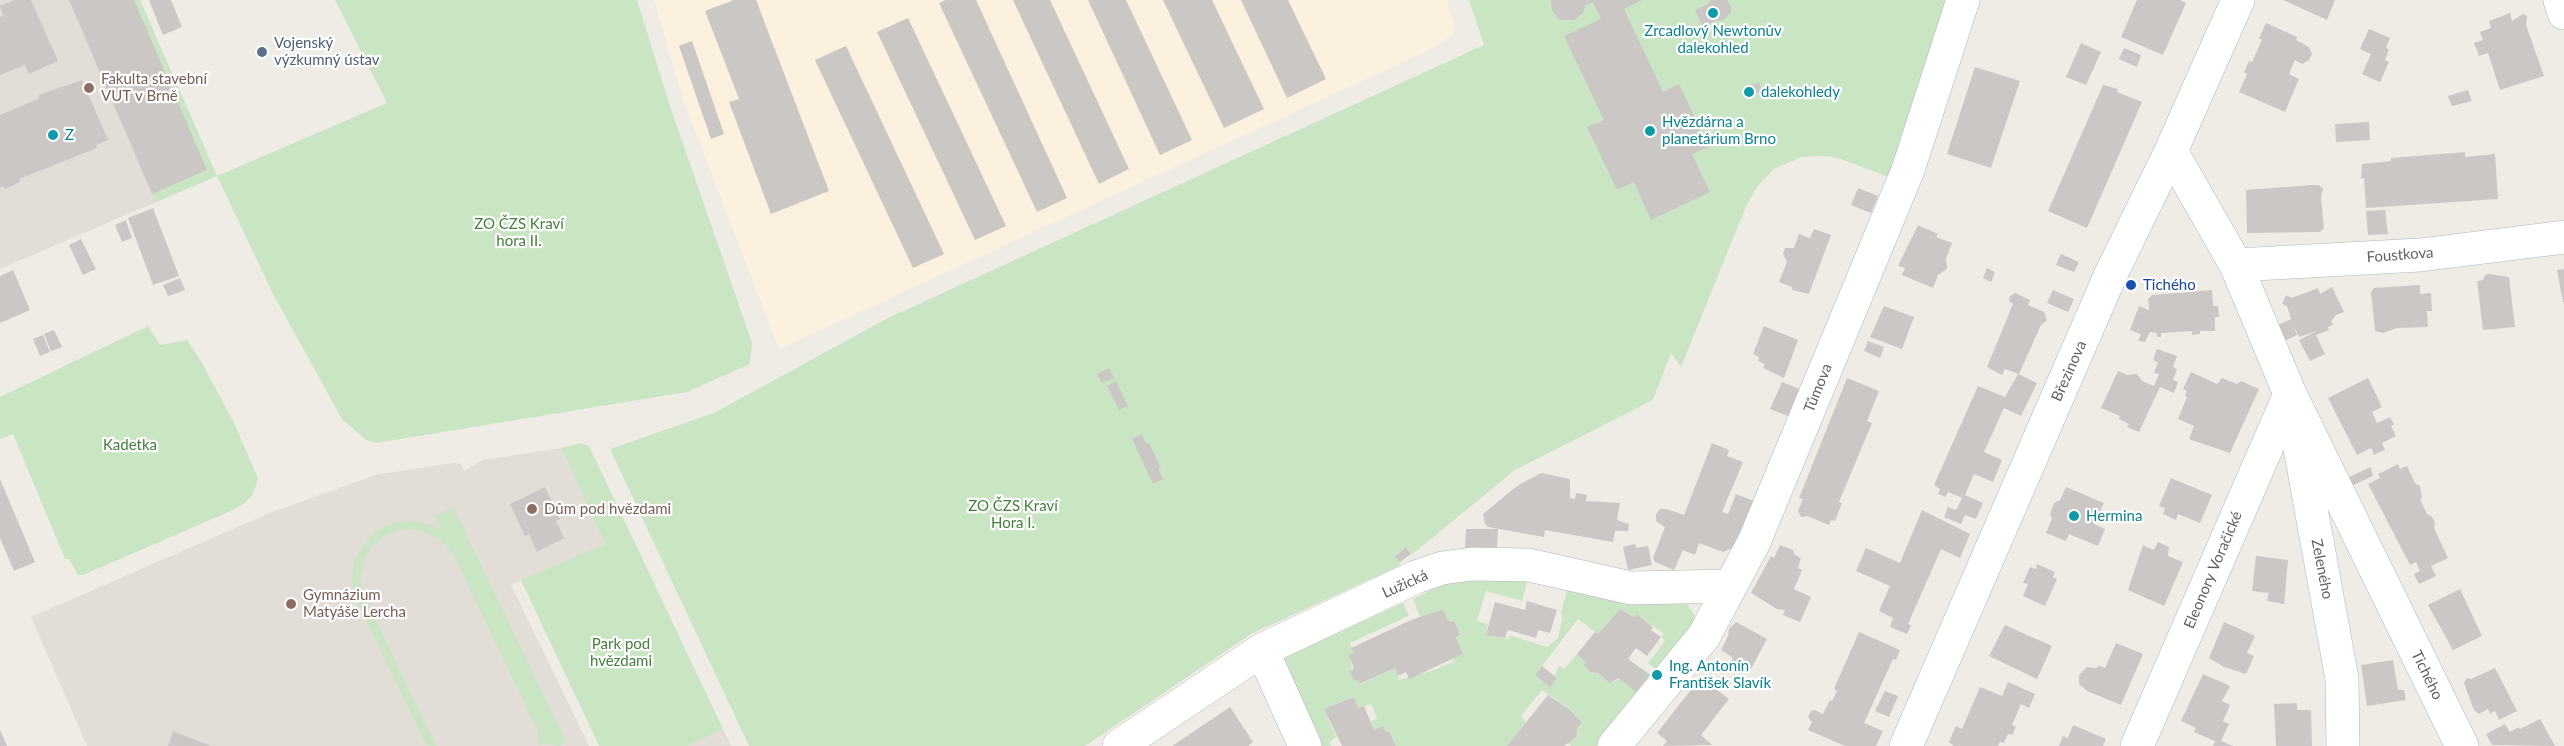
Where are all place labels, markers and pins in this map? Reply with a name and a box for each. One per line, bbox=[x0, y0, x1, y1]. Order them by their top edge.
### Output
marker: Zrcadlový Newtonův dalekohled bbox=[1706, 6, 1720, 20]
place label: Zrcadlový Newtonův dalekohled bbox=[1644, 22, 1782, 57]
place label: Vojenský výzkumný ústav bbox=[274, 34, 380, 69]
marker: Vojenský výzkumný ústav bbox=[255, 45, 269, 59]
place label: Fakulta stavební VUT v Brně bbox=[101, 70, 207, 105]
marker: Fakulta stavební VUT v Brně bbox=[82, 81, 96, 95]
place label: dalekohledy bbox=[1761, 83, 1840, 101]
marker: dalekohledy bbox=[1742, 85, 1756, 99]
place label: Hvězdárna a planetárium Brno bbox=[1662, 113, 1776, 148]
marker: Hvězdárna a planetárium Brno bbox=[1643, 124, 1657, 138]
place label: Z bbox=[65, 126, 74, 144]
marker: Z bbox=[46, 128, 60, 142]
place label: Tichého bbox=[2143, 276, 2196, 294]
marker: Tichého bbox=[2124, 278, 2138, 292]
place label: Dům pod hvězdami bbox=[544, 500, 671, 518]
marker: Dům pod hvězdami bbox=[525, 502, 539, 516]
place label: Hermina bbox=[2086, 507, 2142, 525]
marker: Hermina bbox=[2067, 509, 2081, 523]
place label: Gymnázium Matyáše Lercha bbox=[303, 586, 406, 621]
marker: Gymnázium Matyáše Lercha bbox=[284, 597, 298, 611]
place label: Ing. Antonín František Slavík bbox=[1669, 657, 1771, 692]
marker: Ing. Antonín František Slavík bbox=[1650, 668, 1664, 682]

